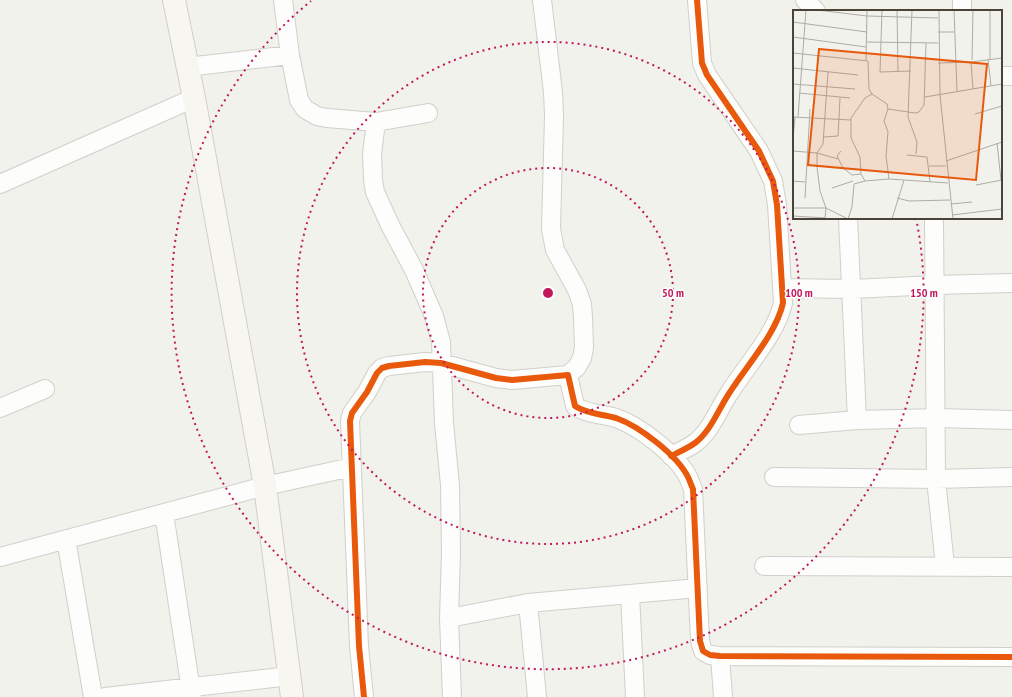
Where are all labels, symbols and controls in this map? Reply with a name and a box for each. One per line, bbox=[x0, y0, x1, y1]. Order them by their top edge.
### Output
inset map bbox=[793, 10, 1002, 219]
text: 50 m bbox=[662, 285, 684, 300]
text: 100 m bbox=[785, 285, 813, 300]
text: 150 m bbox=[910, 285, 938, 300]
centre of rings bbox=[541, 286, 555, 300]

